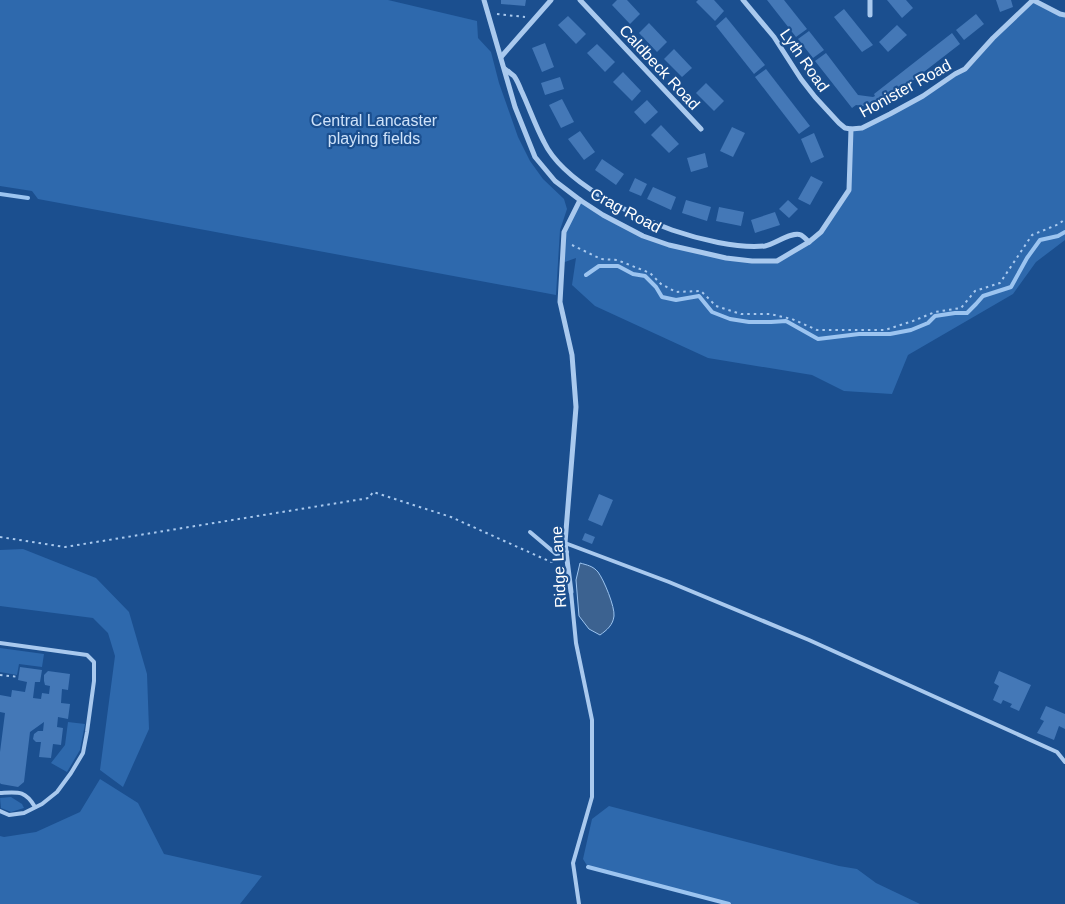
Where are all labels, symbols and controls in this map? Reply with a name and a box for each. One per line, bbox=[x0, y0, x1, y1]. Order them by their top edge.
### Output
street label: Caldbeck Road bbox=[616, 22, 703, 113]
street label: Lyth Road bbox=[777, 26, 832, 95]
street label: Honister Road bbox=[856, 56, 954, 121]
park label: Central Lancaster playing fields bbox=[311, 112, 438, 147]
street label: Crag Road bbox=[588, 185, 664, 236]
street label: Ridge Lane bbox=[548, 526, 569, 608]

